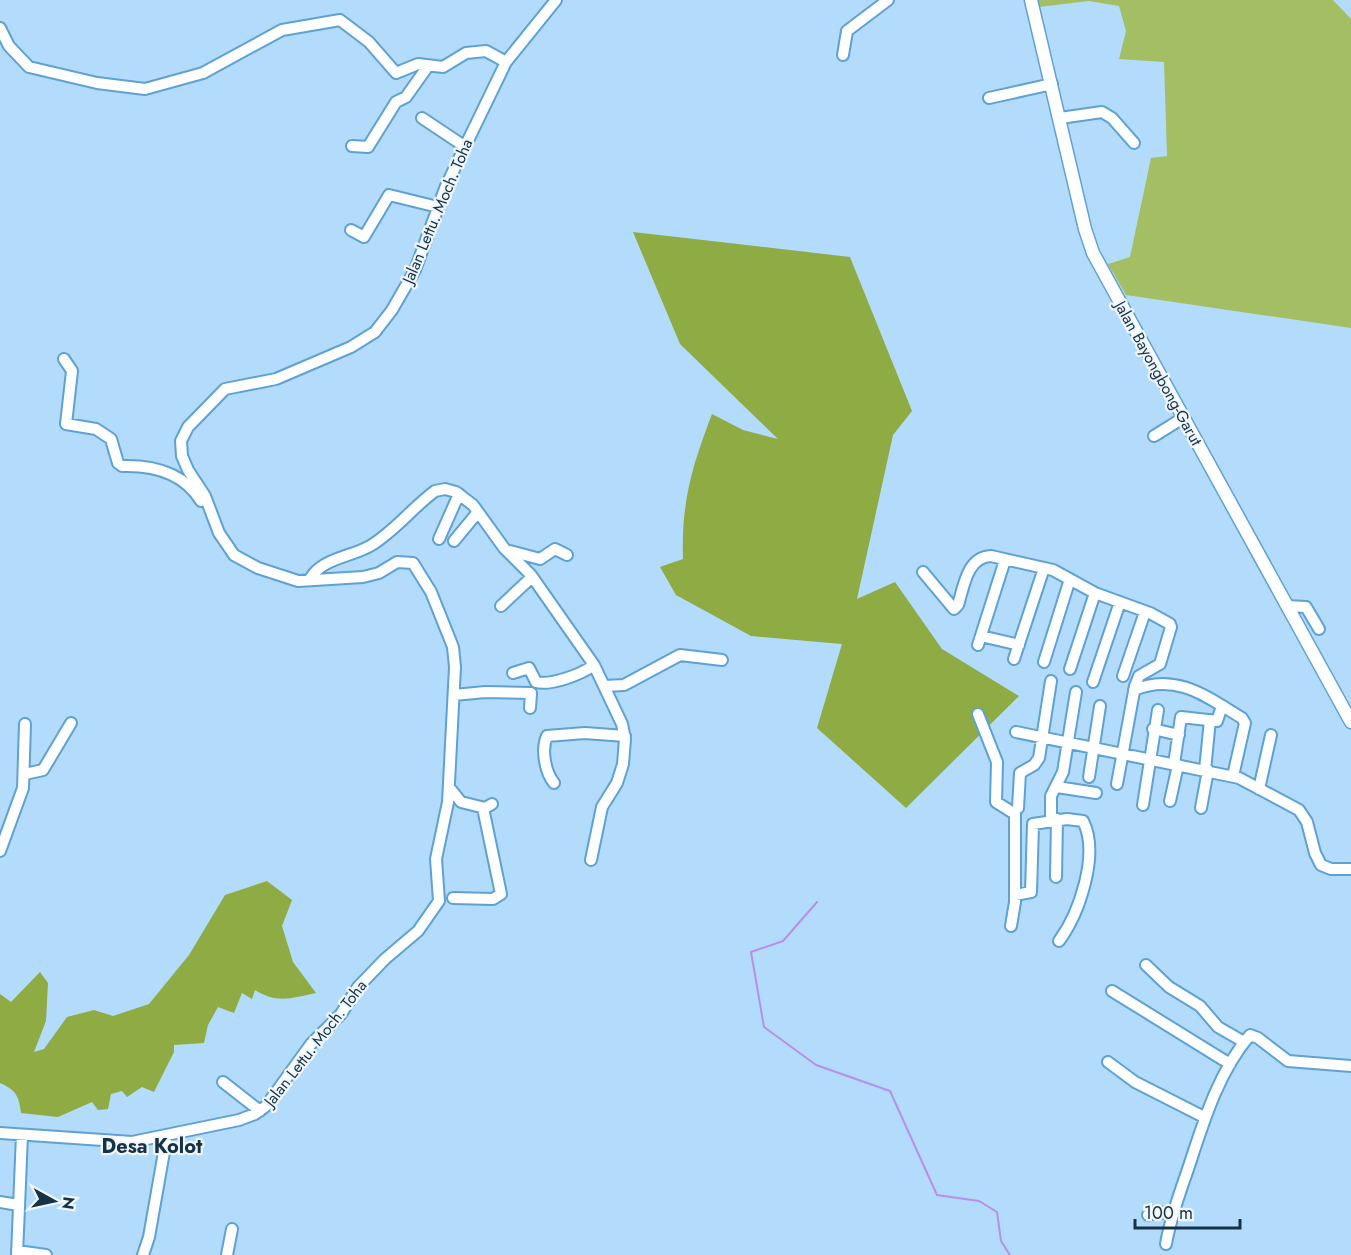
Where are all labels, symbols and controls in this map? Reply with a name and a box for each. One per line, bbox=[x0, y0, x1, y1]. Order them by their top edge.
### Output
street label: Jalan Lettu. Moch. Toha bbox=[396, 135, 478, 289]
street label: Jalan Bayongbong-Garut bbox=[1108, 295, 1208, 450]
street label: Jalan Lettu. Moch. Toha bbox=[257, 975, 372, 1113]
district label: Desa Kolot bbox=[102, 1132, 203, 1161]
north arrow bbox=[24, 1171, 84, 1231]
scale bar bbox=[1135, 1192, 1240, 1230]
text: N bbox=[56, 1195, 81, 1211]
text: 100 m bbox=[1144, 1200, 1193, 1226]

